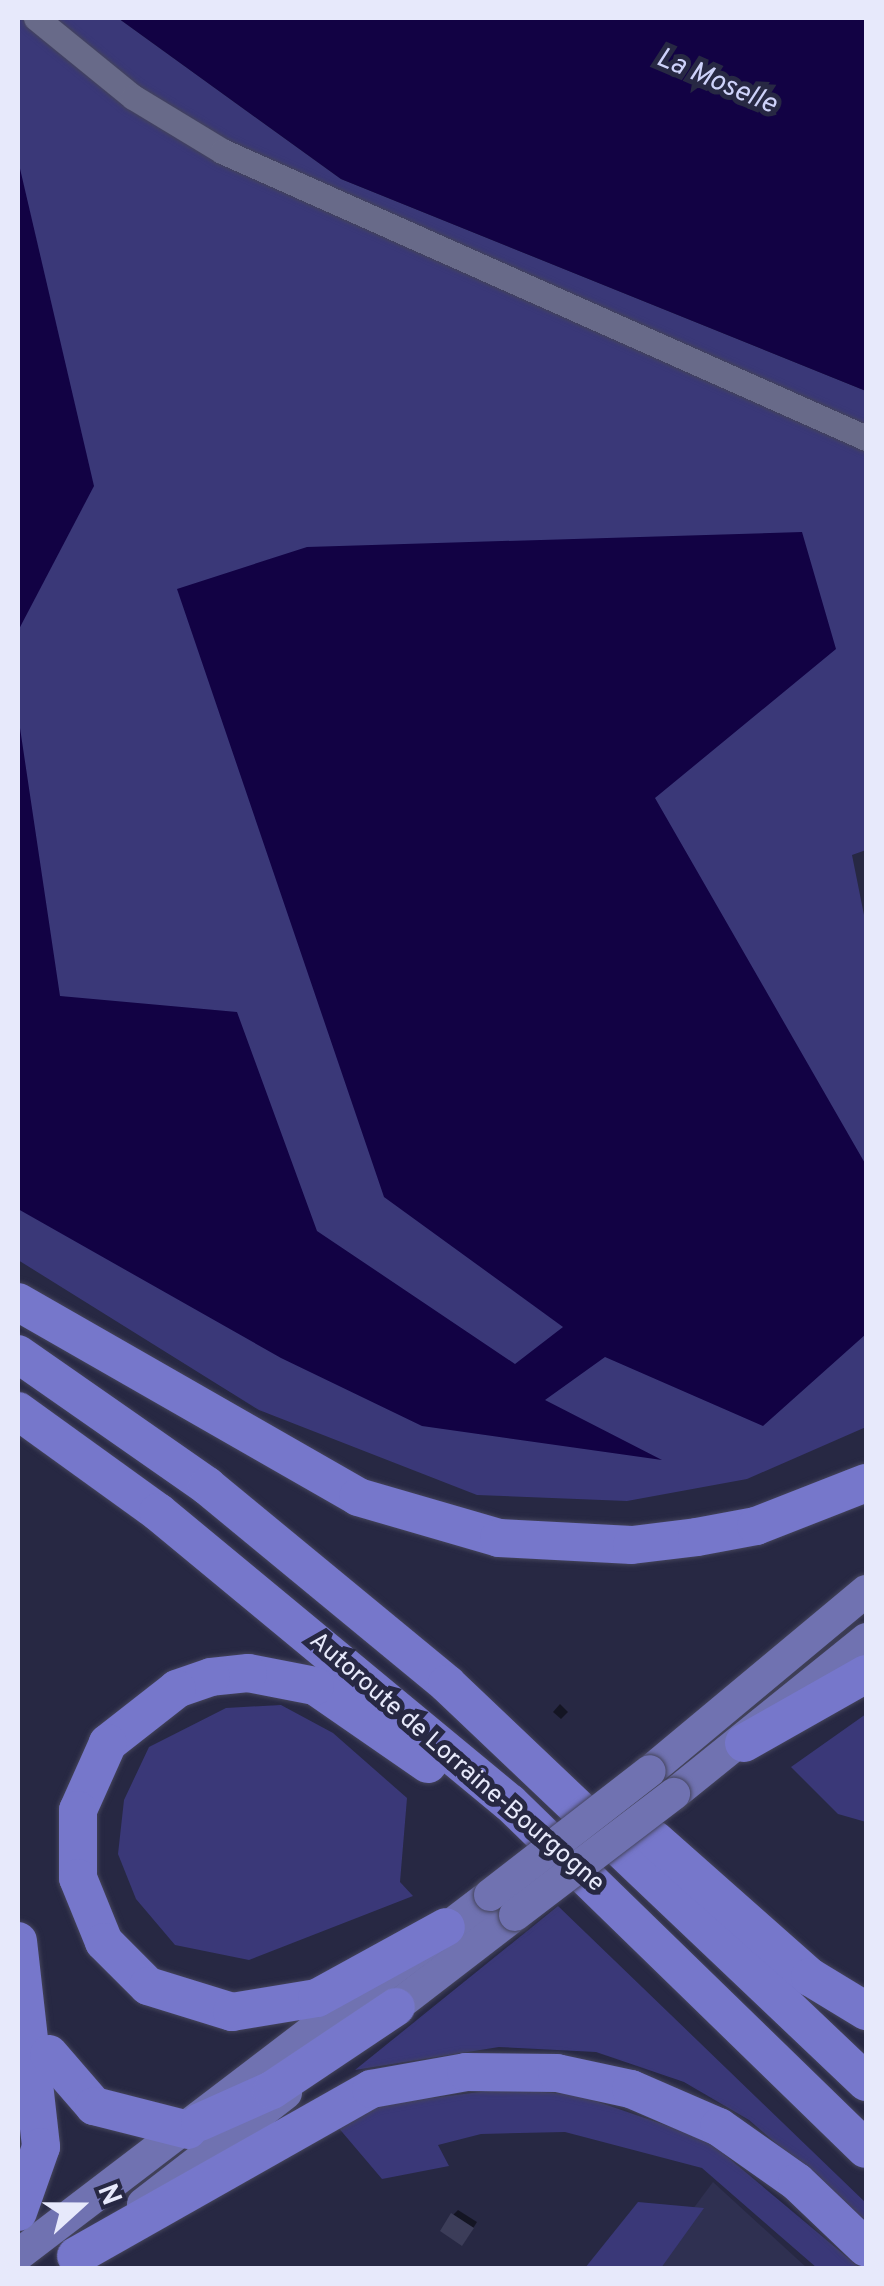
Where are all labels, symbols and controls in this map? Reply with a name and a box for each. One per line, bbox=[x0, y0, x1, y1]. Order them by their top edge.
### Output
water label: La Moselle bbox=[651, 42, 781, 122]
street label: Autoroute de Lorraine-Bourgogne bbox=[302, 1627, 610, 1899]
north arrow bbox=[30, 2156, 130, 2256]
text: N bbox=[88, 2179, 128, 2211]

